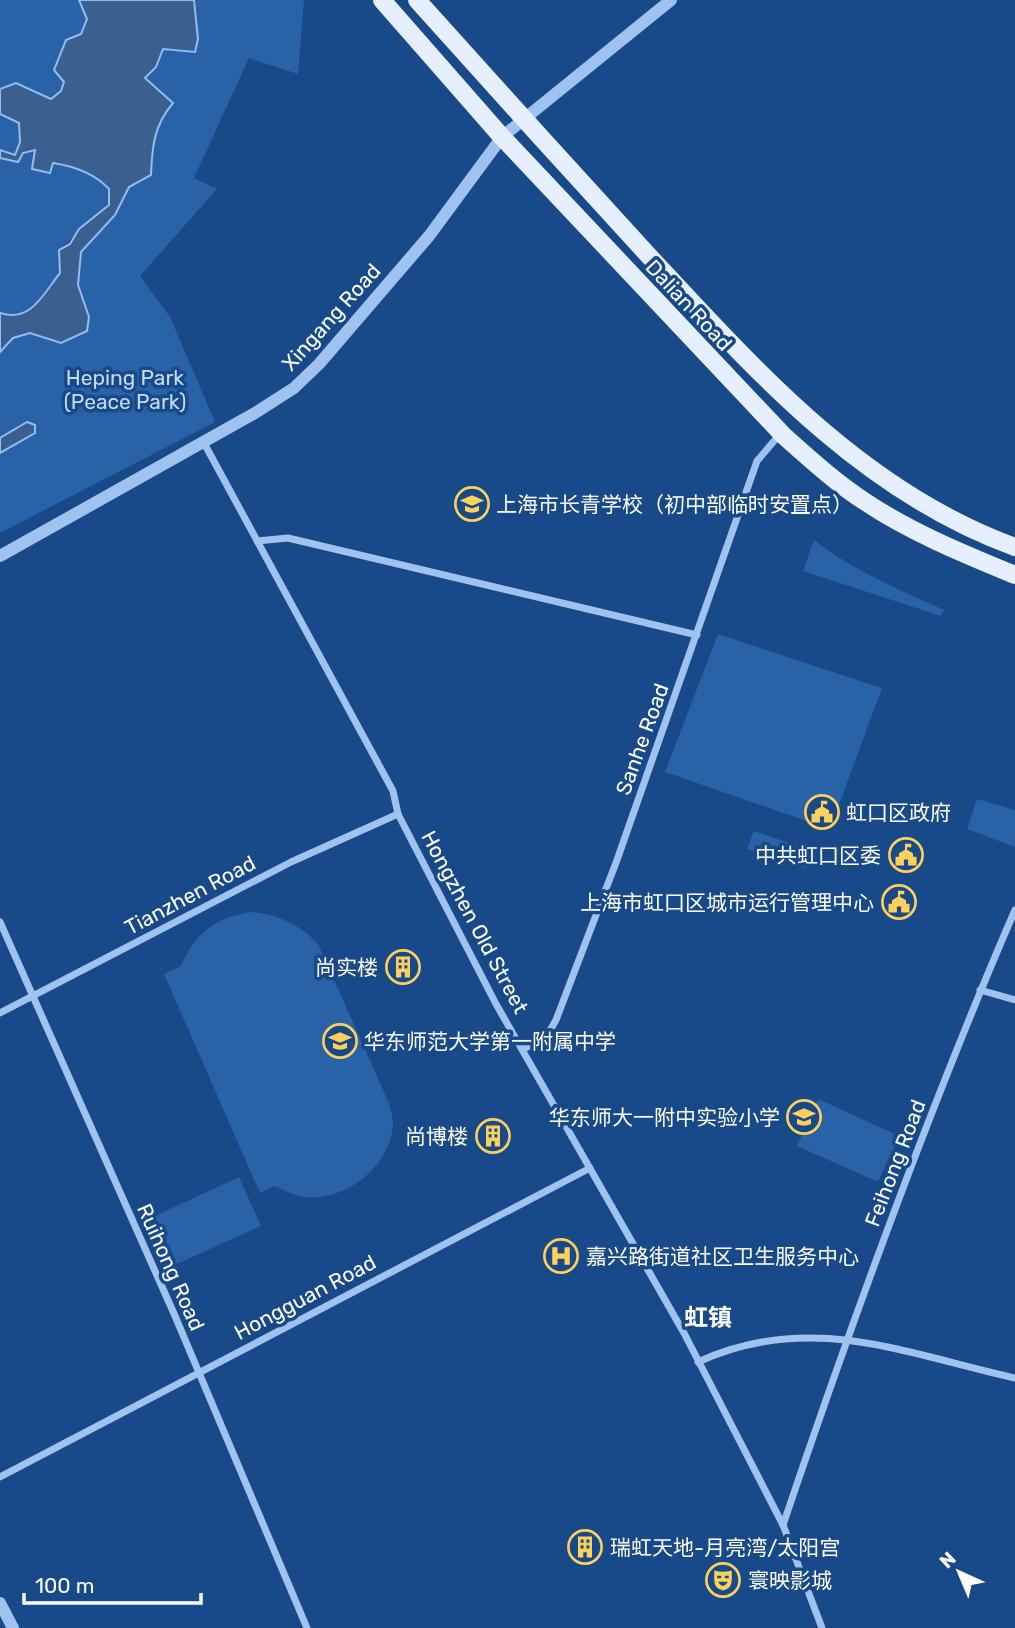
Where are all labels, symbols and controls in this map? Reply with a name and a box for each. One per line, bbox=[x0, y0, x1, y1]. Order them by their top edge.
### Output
street label: Dalian Road bbox=[640, 254, 738, 356]
street label: Xingang Road bbox=[276, 258, 386, 376]
park label: Heping Park (Peace Park) bbox=[64, 365, 186, 414]
school or university icon: 上海市长青学校（初中部临时安置点） bbox=[453, 485, 491, 523]
place label: 上海市长青学校（初中部临时安置点） bbox=[496, 492, 853, 517]
street label: Sanhe Road bbox=[610, 680, 674, 798]
public building icon: 虹口区政府 bbox=[803, 793, 841, 831]
place label: 虹口区政府 bbox=[846, 800, 951, 825]
street label: Hongzhen Old Street bbox=[416, 826, 534, 1018]
public building icon: 中共虹口区委 bbox=[887, 836, 925, 874]
place label: 中共虹口区委 bbox=[755, 843, 881, 868]
street label: Tianzhen Road bbox=[120, 850, 260, 940]
public building icon: 上海市虹口区城市运行管理中心 bbox=[880, 883, 918, 921]
place label: 上海市虹口区城市运行管理中心 bbox=[580, 890, 874, 915]
building icon: 尚实楼 bbox=[384, 948, 422, 986]
place label: 尚实楼 bbox=[315, 955, 378, 980]
school or university icon: 华东师范大学第一附属中学 bbox=[321, 1022, 359, 1060]
place label: 华东师范大学第一附属中学 bbox=[364, 1029, 616, 1054]
street label: Feihong Road bbox=[859, 1096, 931, 1230]
school or university icon: 华东师大一附中实验小学 bbox=[785, 1098, 823, 1136]
place label: 华东师大一附中实验小学 bbox=[549, 1105, 780, 1130]
building icon: 尚博楼 bbox=[474, 1117, 512, 1155]
place label: 尚博楼 bbox=[405, 1124, 468, 1149]
street label: Ruihong Road bbox=[132, 1200, 210, 1334]
hospital icon: 嘉兴路街道社区卫生服务中心 bbox=[542, 1237, 580, 1275]
place label: 嘉兴路街道社区卫生服务中心 bbox=[586, 1244, 859, 1269]
street label: Hongguan Road bbox=[230, 1249, 380, 1345]
district label: 虹镇 bbox=[684, 1304, 732, 1332]
building icon: 瑞虹天地-月亮湾/太阳宫 bbox=[566, 1528, 604, 1566]
place label: 瑞虹天地-月亮湾/太阳宫 bbox=[610, 1535, 840, 1560]
north arrow bbox=[924, 1537, 994, 1607]
text: N bbox=[935, 1547, 960, 1573]
theatre icon: 寰映影城 bbox=[704, 1561, 742, 1599]
scale bar bbox=[24, 1562, 201, 1606]
place label: 寰映影城 bbox=[748, 1568, 832, 1593]
text: 100 m bbox=[35, 1573, 94, 1598]

